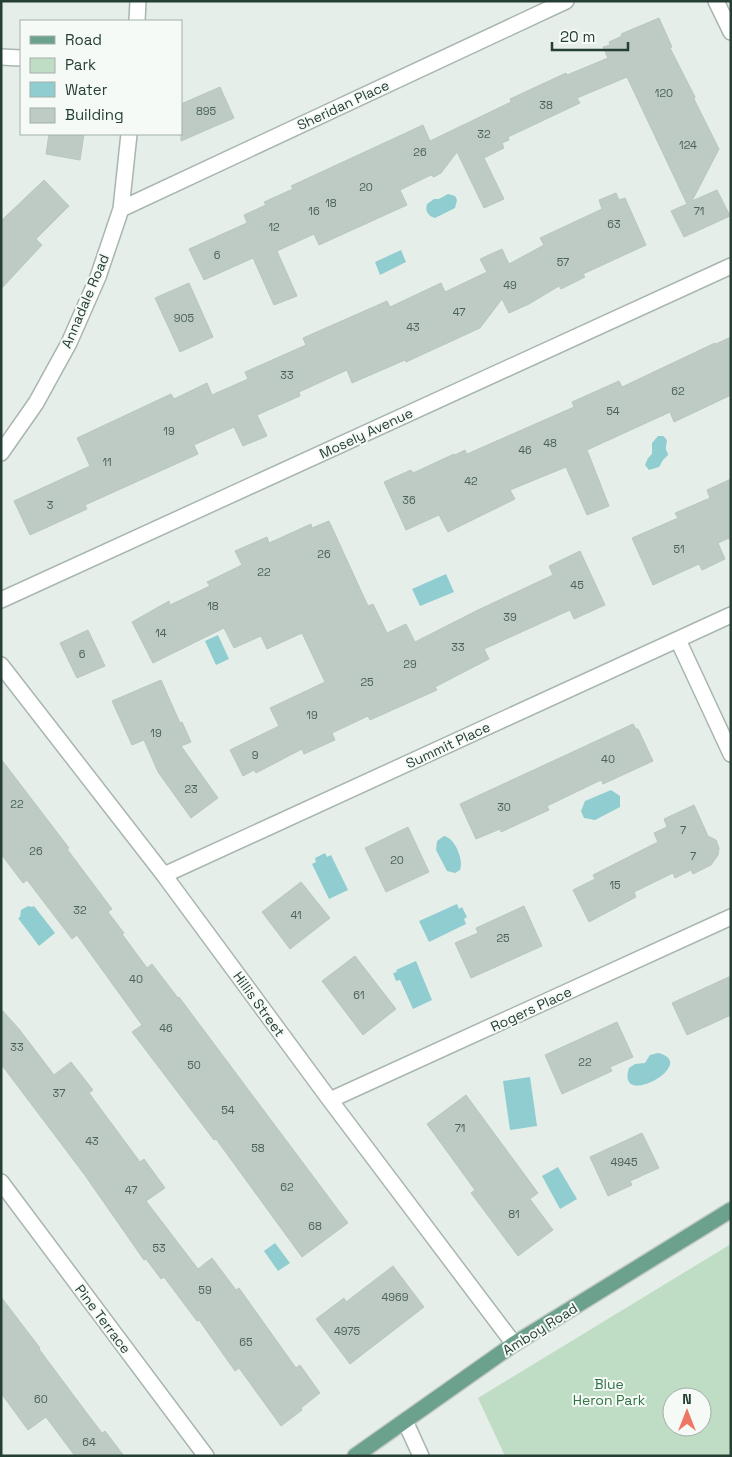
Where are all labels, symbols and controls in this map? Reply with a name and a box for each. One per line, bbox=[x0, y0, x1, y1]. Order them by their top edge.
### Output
legend bbox=[20, 20, 182, 135]
scale bar bbox=[552, 20, 628, 52]
text: 20 m bbox=[560, 27, 595, 46]
text: Road bbox=[65, 30, 102, 49]
text: Park bbox=[65, 55, 96, 74]
street label: Sheridan Place bbox=[294, 76, 392, 134]
text: Water bbox=[65, 80, 108, 99]
house number: 120 bbox=[655, 86, 673, 100]
house number: 38 bbox=[539, 98, 553, 112]
house number: 895 bbox=[196, 104, 216, 118]
text: Building bbox=[65, 105, 124, 124]
house number: 32 bbox=[477, 127, 491, 141]
house number: 124 bbox=[679, 138, 697, 152]
house number: 26 bbox=[413, 145, 427, 159]
house number: 20 bbox=[359, 180, 373, 194]
house number: 18 bbox=[325, 196, 337, 210]
house number: 16 bbox=[308, 204, 320, 218]
house number: 71 bbox=[694, 204, 704, 218]
house number: 63 bbox=[607, 217, 621, 231]
house number: 12 bbox=[268, 220, 280, 234]
house number: 6 bbox=[214, 248, 221, 262]
street label: Annadale Road bbox=[57, 251, 113, 351]
house number: 57 bbox=[557, 255, 569, 269]
house number: 49 bbox=[503, 278, 517, 292]
house number: 47 bbox=[453, 305, 465, 319]
house number: 905 bbox=[174, 311, 195, 325]
house number: 43 bbox=[406, 320, 420, 334]
house number: 33 bbox=[280, 368, 294, 382]
house number: 62 bbox=[671, 384, 685, 398]
street label: Mosely Avenue bbox=[316, 403, 416, 463]
house number: 54 bbox=[606, 404, 620, 418]
house number: 19 bbox=[163, 424, 175, 438]
house number: 48 bbox=[543, 436, 557, 450]
house number: 46 bbox=[518, 443, 532, 457]
house number: 11 bbox=[102, 455, 112, 469]
house number: 42 bbox=[464, 474, 478, 488]
house number: 36 bbox=[402, 493, 416, 507]
house number: 3 bbox=[47, 498, 54, 512]
house number: 51 bbox=[673, 542, 685, 556]
house number: 26 bbox=[317, 547, 331, 561]
house number: 22 bbox=[257, 565, 271, 579]
house number: 45 bbox=[570, 578, 584, 592]
house number: 18 bbox=[207, 599, 219, 613]
house number: 39 bbox=[503, 610, 517, 624]
house number: 14 bbox=[155, 626, 167, 640]
house number: 33 bbox=[451, 640, 465, 654]
house number: 6 bbox=[79, 647, 86, 661]
house number: 29 bbox=[403, 657, 417, 671]
house number: 25 bbox=[360, 675, 374, 689]
house number: 19 bbox=[306, 708, 318, 722]
street label: Summit Place bbox=[403, 718, 493, 772]
house number: 19 bbox=[150, 726, 162, 740]
house number: 9 bbox=[252, 748, 259, 762]
house number: 40 bbox=[601, 752, 615, 766]
house number: 23 bbox=[184, 782, 198, 796]
house number: 22 bbox=[10, 797, 24, 811]
house number: 30 bbox=[497, 800, 511, 814]
house number: 7 bbox=[680, 823, 686, 837]
house number: 26 bbox=[29, 844, 43, 858]
house number: 7 bbox=[690, 849, 696, 863]
house number: 20 bbox=[390, 853, 404, 867]
house number: 15 bbox=[609, 878, 621, 892]
house number: 32 bbox=[73, 903, 87, 917]
house number: 41 bbox=[290, 908, 302, 922]
house number: 25 bbox=[496, 931, 510, 945]
street label: Hillis Street bbox=[229, 968, 289, 1040]
house number: 40 bbox=[129, 972, 143, 986]
street label: Rogers Place bbox=[488, 982, 574, 1036]
house number: 61 bbox=[353, 988, 365, 1002]
house number: 46 bbox=[159, 1021, 173, 1035]
house number: 33 bbox=[10, 1040, 24, 1054]
house number: 22 bbox=[578, 1055, 592, 1069]
house number: 50 bbox=[187, 1058, 201, 1072]
house number: 37 bbox=[53, 1086, 65, 1100]
house number: 54 bbox=[221, 1103, 235, 1117]
house number: 71 bbox=[455, 1121, 465, 1135]
house number: 43 bbox=[85, 1134, 99, 1148]
house number: 58 bbox=[251, 1141, 265, 1155]
house number: 4945 bbox=[610, 1155, 638, 1169]
house number: 62 bbox=[280, 1180, 294, 1194]
house number: 47 bbox=[125, 1183, 137, 1197]
house number: 81 bbox=[508, 1207, 520, 1221]
house number: 68 bbox=[308, 1219, 322, 1233]
house number: 53 bbox=[152, 1241, 166, 1255]
street label: Pine Terrace bbox=[71, 1281, 135, 1357]
house number: 59 bbox=[198, 1283, 212, 1297]
house number: 4969 bbox=[381, 1290, 409, 1304]
street label: Amboy Road bbox=[499, 1299, 581, 1359]
house number: 4975 bbox=[334, 1324, 361, 1338]
house number: 65 bbox=[239, 1335, 253, 1349]
park label: Blue Heron Park bbox=[573, 1375, 646, 1409]
north arrow bbox=[662, 1387, 712, 1437]
text: N bbox=[682, 1390, 692, 1408]
house number: 60 bbox=[34, 1392, 48, 1406]
house number: 64 bbox=[82, 1435, 96, 1449]

